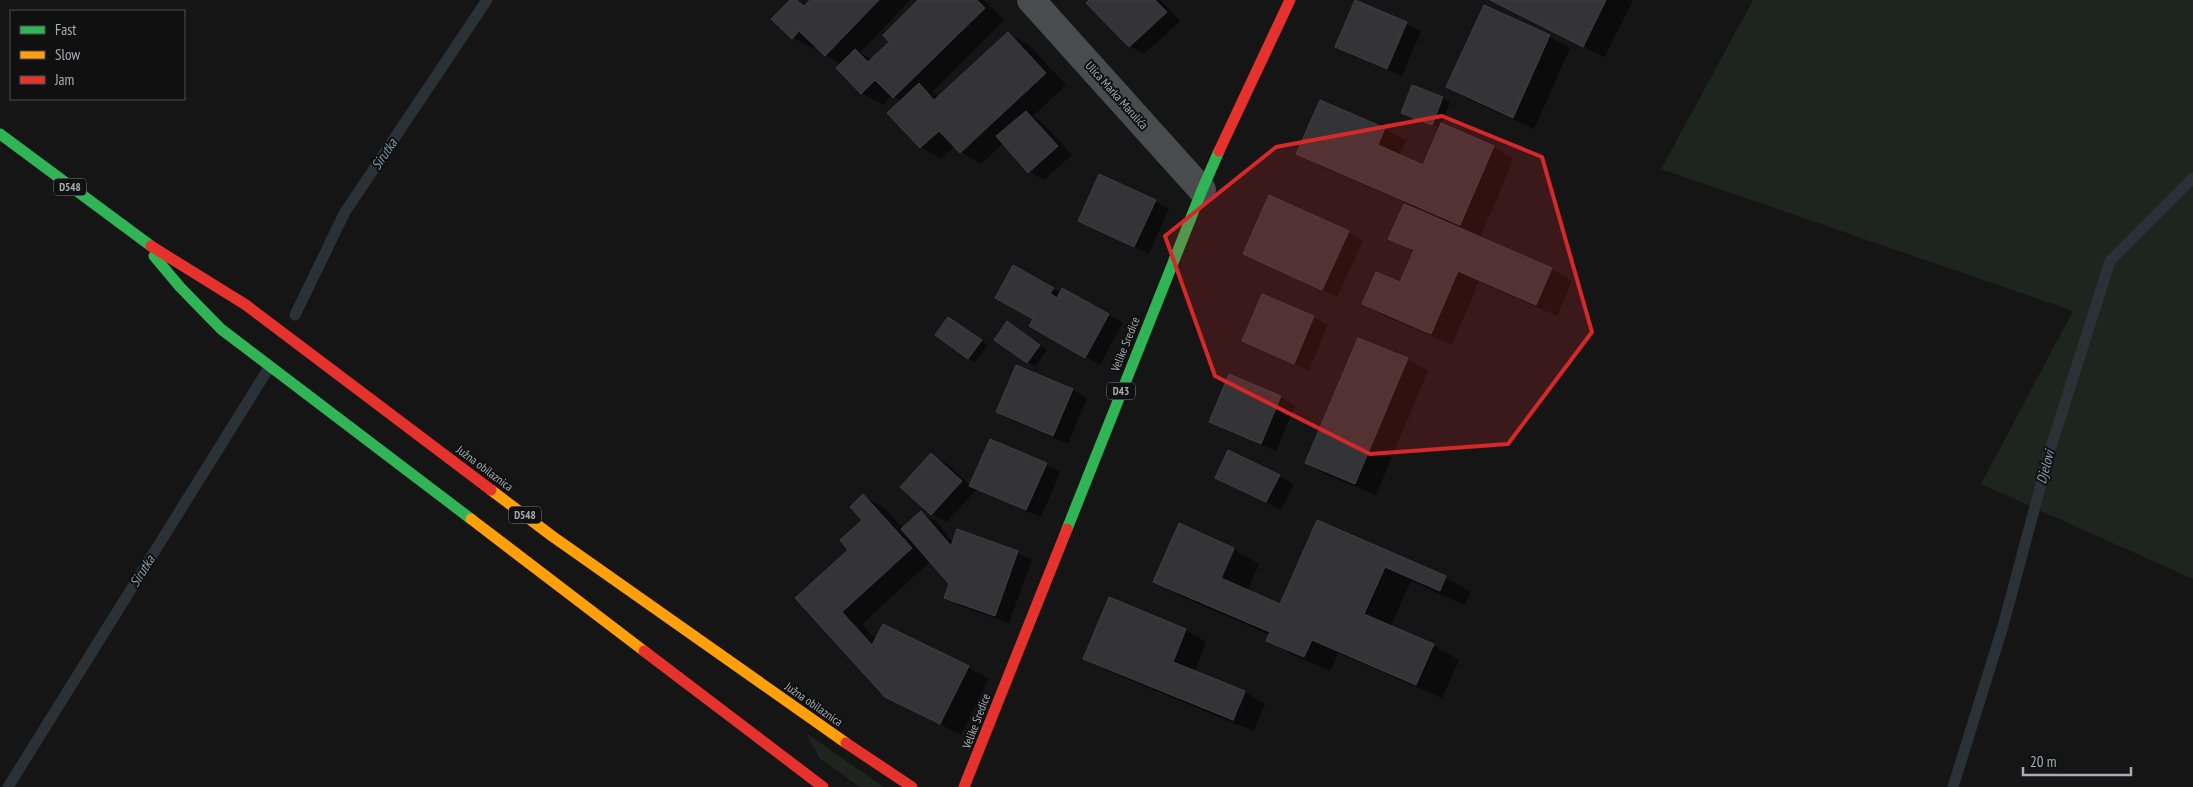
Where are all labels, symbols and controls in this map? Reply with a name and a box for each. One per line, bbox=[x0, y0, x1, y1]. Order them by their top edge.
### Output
legend bbox=[10, 10, 185, 100]
text: Fast bbox=[55, 20, 76, 39]
text: Slow bbox=[55, 45, 80, 64]
street label: Ulica Marka Marulića bbox=[1083, 58, 1152, 132]
text: Jam bbox=[54, 70, 74, 89]
water label: Sirutka bbox=[367, 134, 402, 173]
road number: D548 bbox=[54, 178, 86, 196]
street label: Velike Sredice bbox=[1107, 314, 1143, 374]
road number: D43 bbox=[1107, 382, 1135, 400]
street label: Južna obilaznica bbox=[453, 441, 516, 494]
water label: Djelovi bbox=[2032, 446, 2059, 486]
road number: D548 bbox=[509, 506, 541, 524]
water label: Sirutka bbox=[125, 551, 159, 590]
street label: Južna obilaznica bbox=[781, 678, 846, 729]
street label: Velike Sredice bbox=[958, 691, 993, 751]
scale bar bbox=[2023, 744, 2130, 776]
text: 20 m bbox=[2030, 752, 2056, 771]

